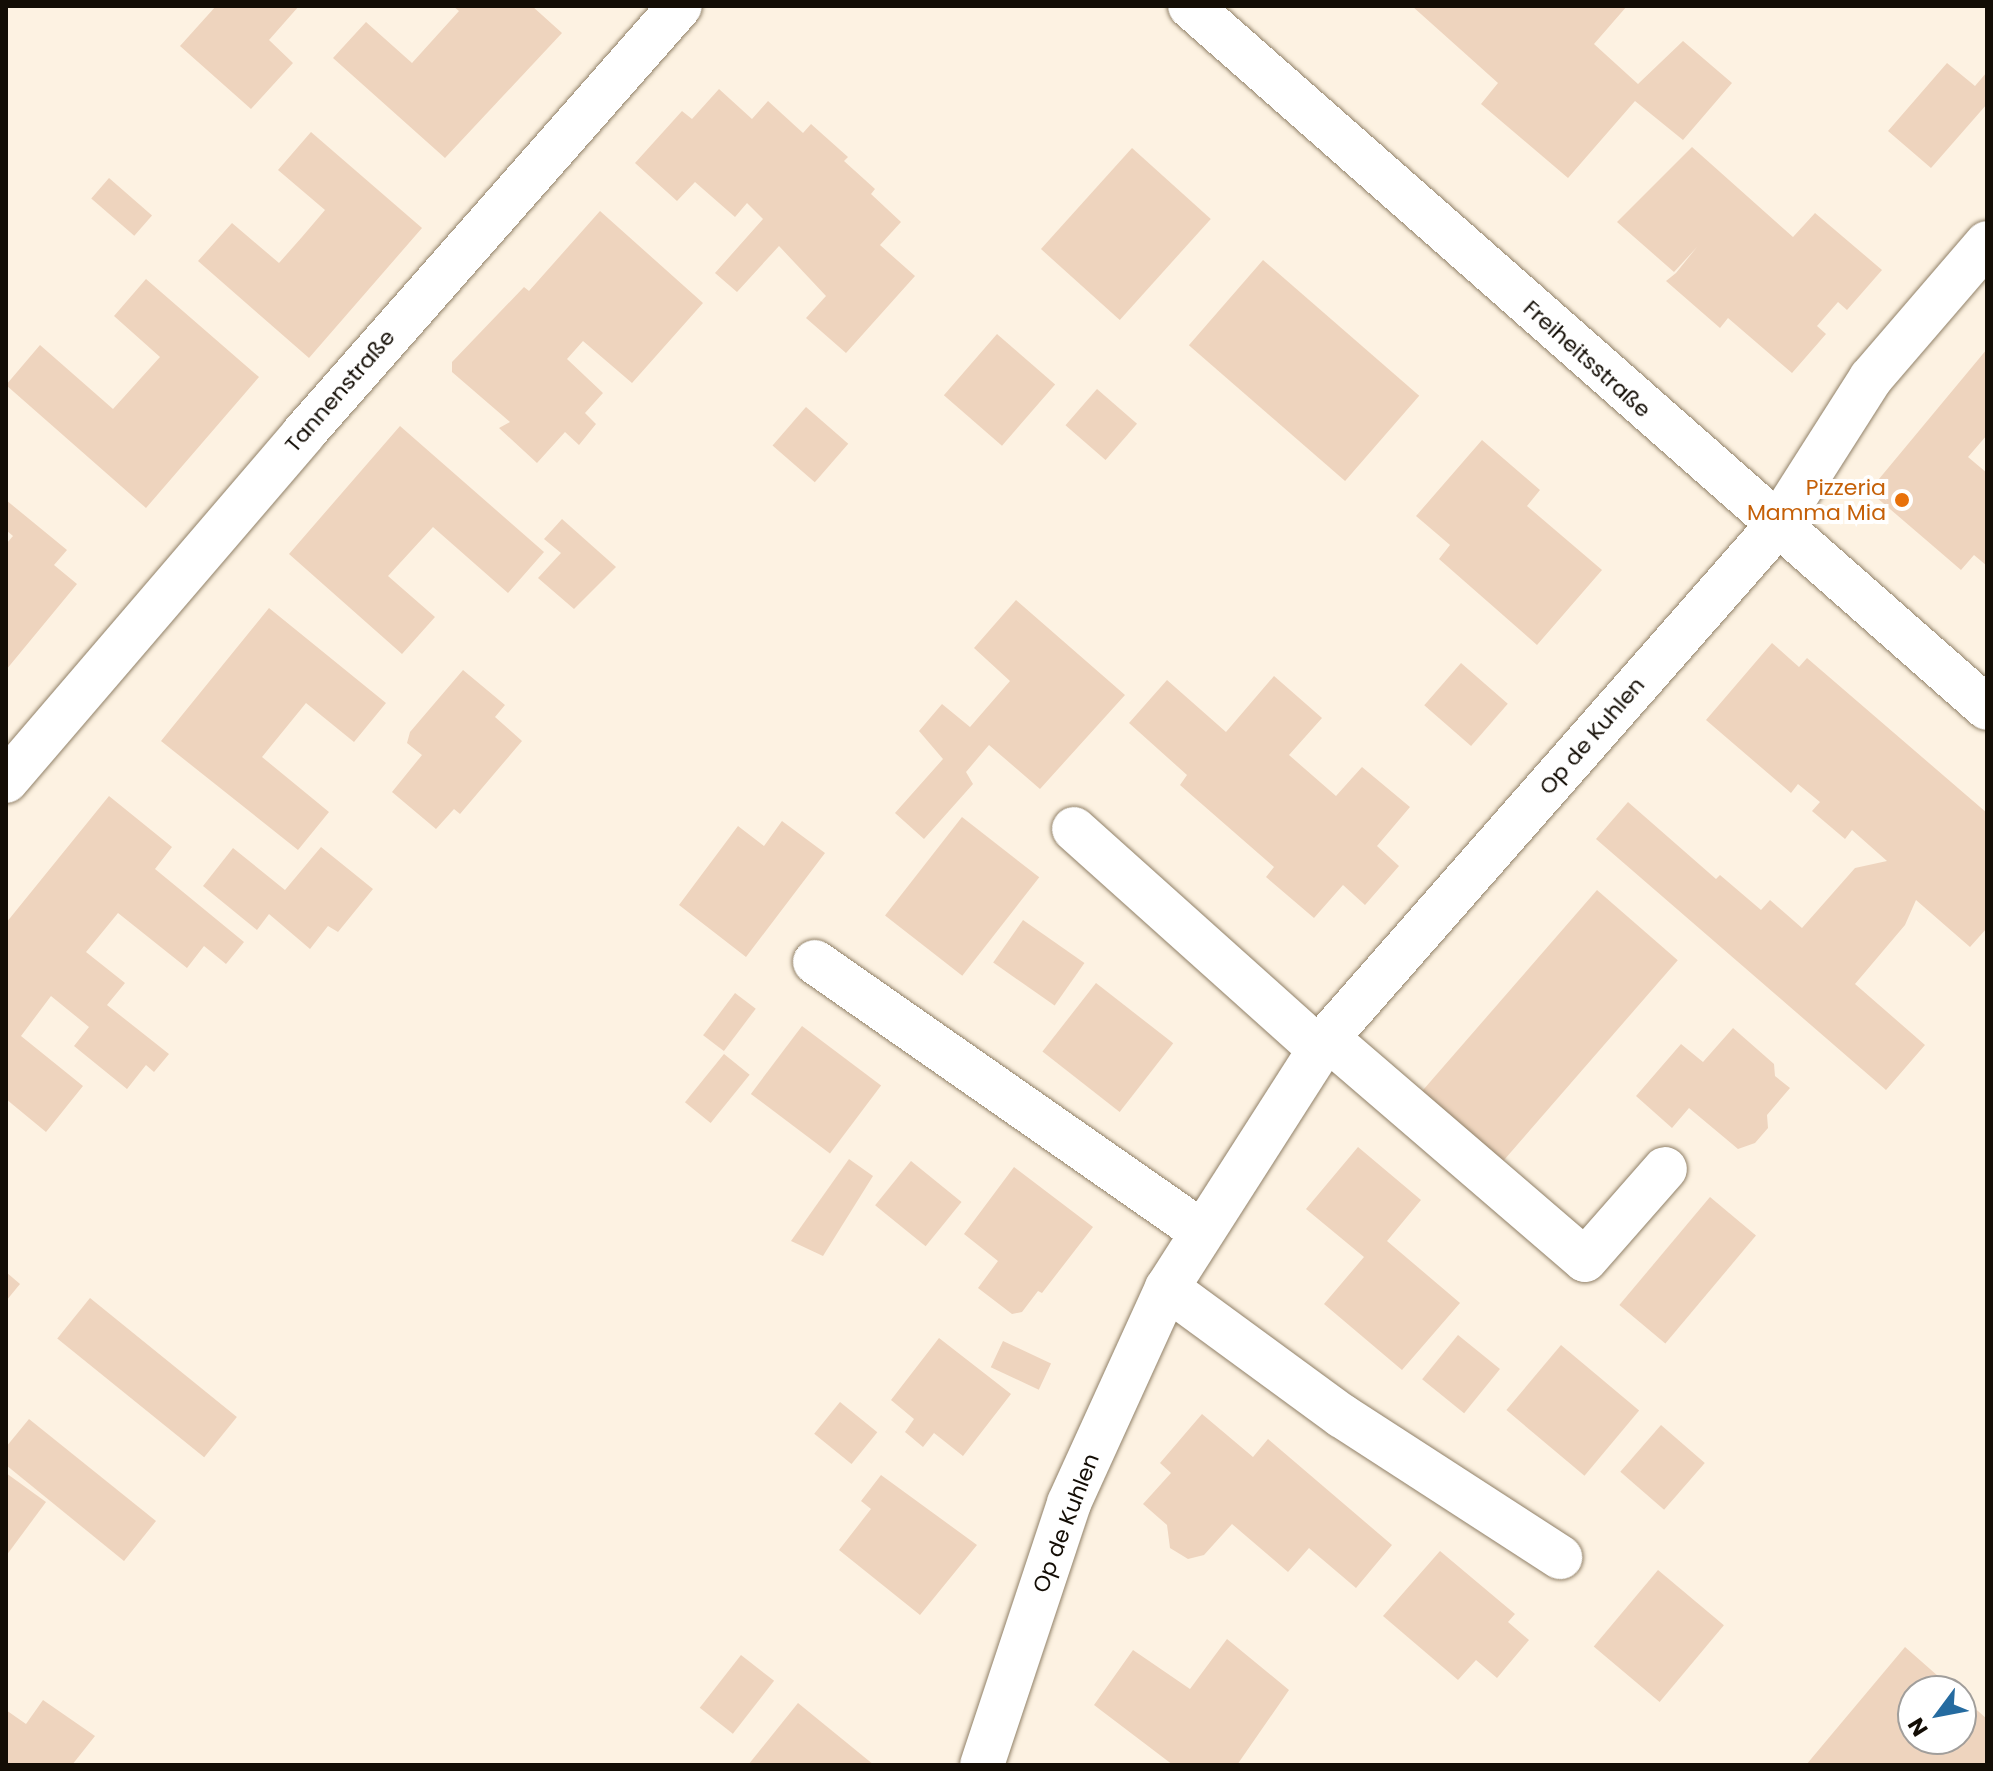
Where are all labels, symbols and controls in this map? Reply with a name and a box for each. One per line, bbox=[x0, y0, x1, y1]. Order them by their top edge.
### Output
street label: Freiheitsstraße bbox=[1518, 295, 1656, 423]
street label: Tannenstraße bbox=[280, 324, 400, 458]
place label: Pizzeria Mamma Mia bbox=[1747, 474, 1886, 526]
marker: Pizzeria Mamma Mia bbox=[1893, 491, 1911, 509]
street label: Op de Kuhlen bbox=[1534, 672, 1650, 800]
street label: Op de Kuhlen bbox=[1027, 1450, 1105, 1596]
north arrow bbox=[1897, 1675, 1977, 1755]
text: N bbox=[1900, 1712, 1935, 1742]

